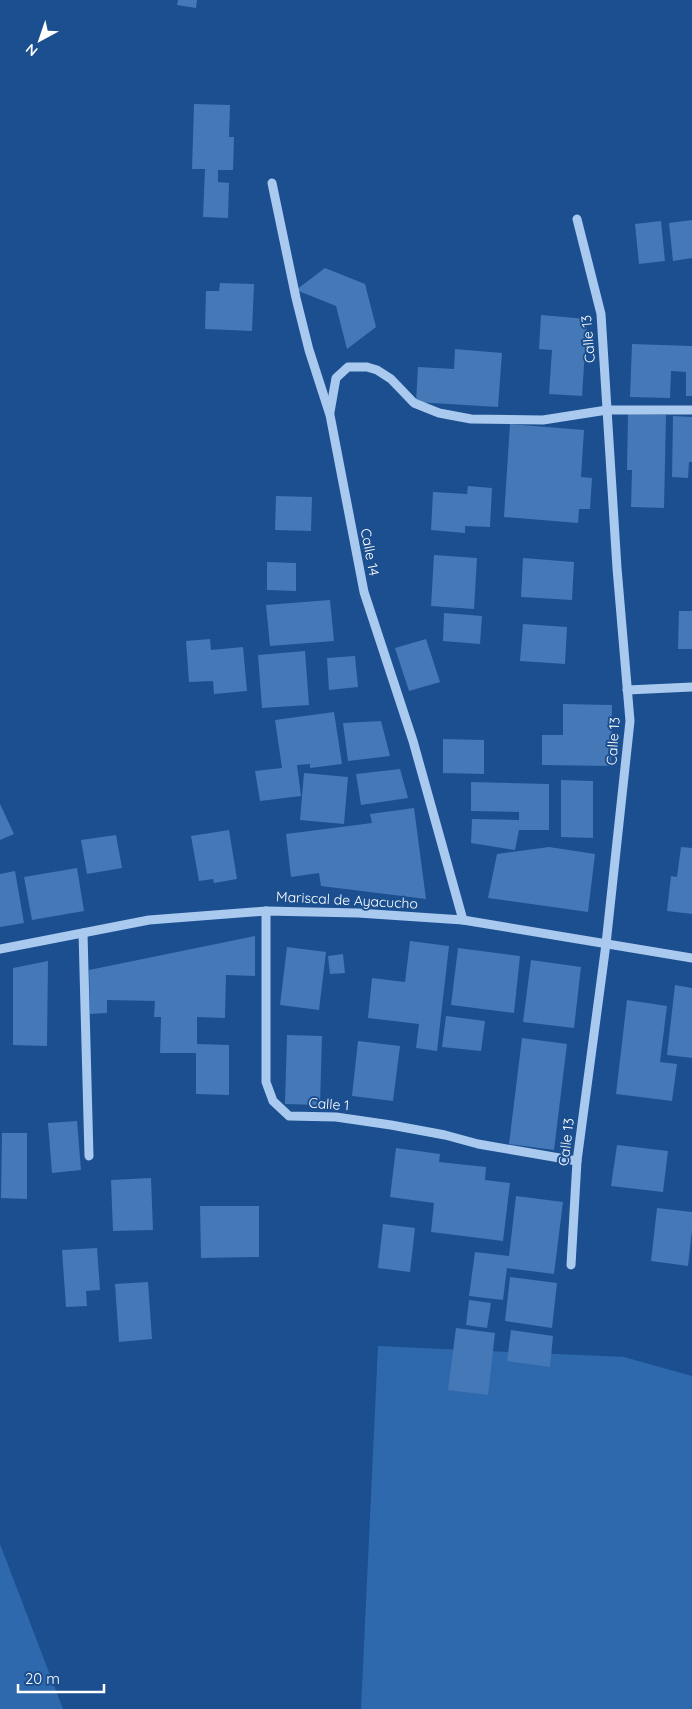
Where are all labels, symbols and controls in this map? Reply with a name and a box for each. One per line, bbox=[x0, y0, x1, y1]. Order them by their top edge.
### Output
north arrow bbox=[15, 15, 65, 65]
text: N bbox=[22, 40, 41, 60]
street label: Calle 13 bbox=[577, 314, 599, 364]
street label: Calle 14 bbox=[357, 527, 383, 577]
street label: Calle 13 bbox=[602, 716, 624, 766]
street label: Mariscal de Ayacucho bbox=[276, 887, 418, 913]
street label: Calle 1 bbox=[308, 1094, 350, 1114]
street label: Calle 13 bbox=[554, 1117, 578, 1167]
scale bar bbox=[18, 1662, 104, 1694]
text: 20 m bbox=[25, 1669, 60, 1688]

